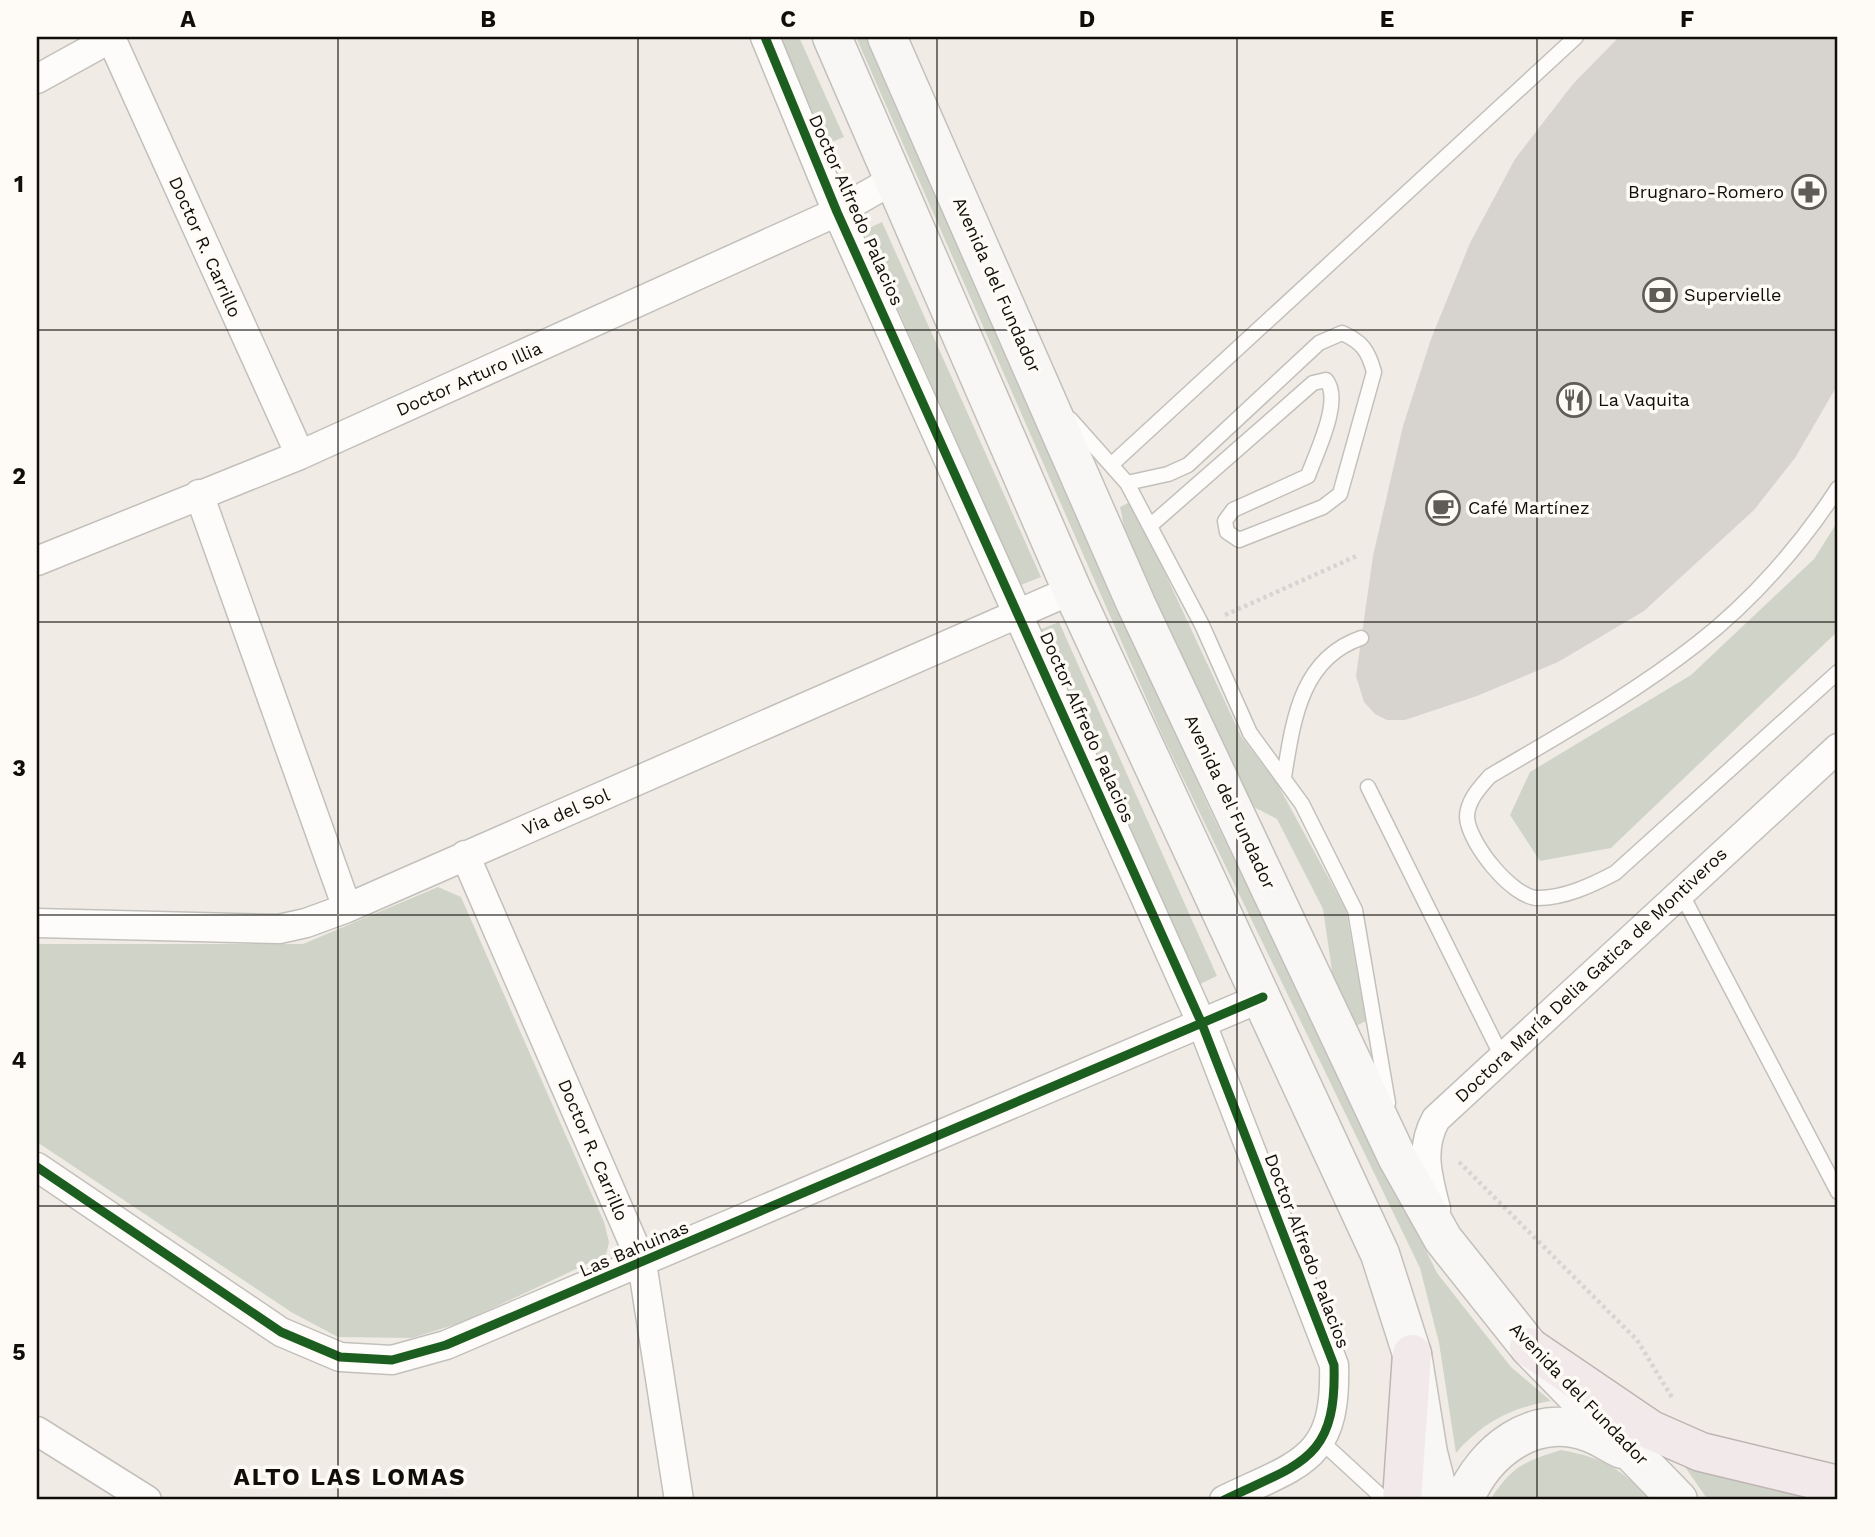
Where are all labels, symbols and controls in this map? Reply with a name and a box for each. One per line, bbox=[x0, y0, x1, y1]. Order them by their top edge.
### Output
text: A bbox=[180, 6, 196, 33]
text: B bbox=[480, 6, 496, 33]
text: C bbox=[780, 6, 796, 33]
text: D bbox=[1079, 6, 1095, 33]
text: E bbox=[1380, 6, 1394, 33]
text: F bbox=[1680, 6, 1694, 33]
street label: Doctor Alfredo Palacios bbox=[805, 111, 908, 308]
text: 1 bbox=[14, 171, 24, 198]
street label: Doctor R. Carrillo bbox=[165, 173, 246, 320]
pharmacy icon: Brugnaro-Romero bbox=[1790, 173, 1828, 211]
place label: Brugnaro-Romero bbox=[1628, 181, 1784, 202]
street label: Avenida del Fundador bbox=[949, 194, 1046, 376]
bank icon: Supervielle bbox=[1641, 276, 1679, 314]
place label: Supervielle bbox=[1684, 284, 1782, 305]
street label: Doctor Arturo Illia bbox=[393, 337, 545, 420]
restaurant icon: La Vaquita bbox=[1555, 381, 1593, 419]
place label: La Vaquita bbox=[1598, 389, 1690, 410]
text: 2 bbox=[12, 463, 26, 490]
cafe icon: Café Martínez bbox=[1424, 489, 1462, 527]
place label: Café Martínez bbox=[1468, 497, 1590, 518]
street label: Doctor Alfredo Palacios bbox=[1036, 628, 1139, 825]
street label: Avenida del Fundador bbox=[1181, 711, 1280, 892]
text: 3 bbox=[12, 755, 26, 782]
street label: Via del Sol bbox=[519, 784, 613, 839]
street label: Doctora María Delia Gatica de Montiveros bbox=[1450, 843, 1731, 1106]
text: 4 bbox=[12, 1047, 27, 1074]
street label: Doctor R. Carrillo bbox=[554, 1076, 633, 1224]
street label: Doctor Alfredo Palacios bbox=[1261, 1151, 1354, 1351]
street label: Las Bahuinas bbox=[576, 1216, 691, 1281]
street label: Avenida del Fundador bbox=[1506, 1318, 1653, 1469]
text: 5 bbox=[12, 1339, 26, 1366]
district label: ALTO LAS LOMAS bbox=[233, 1463, 467, 1491]

